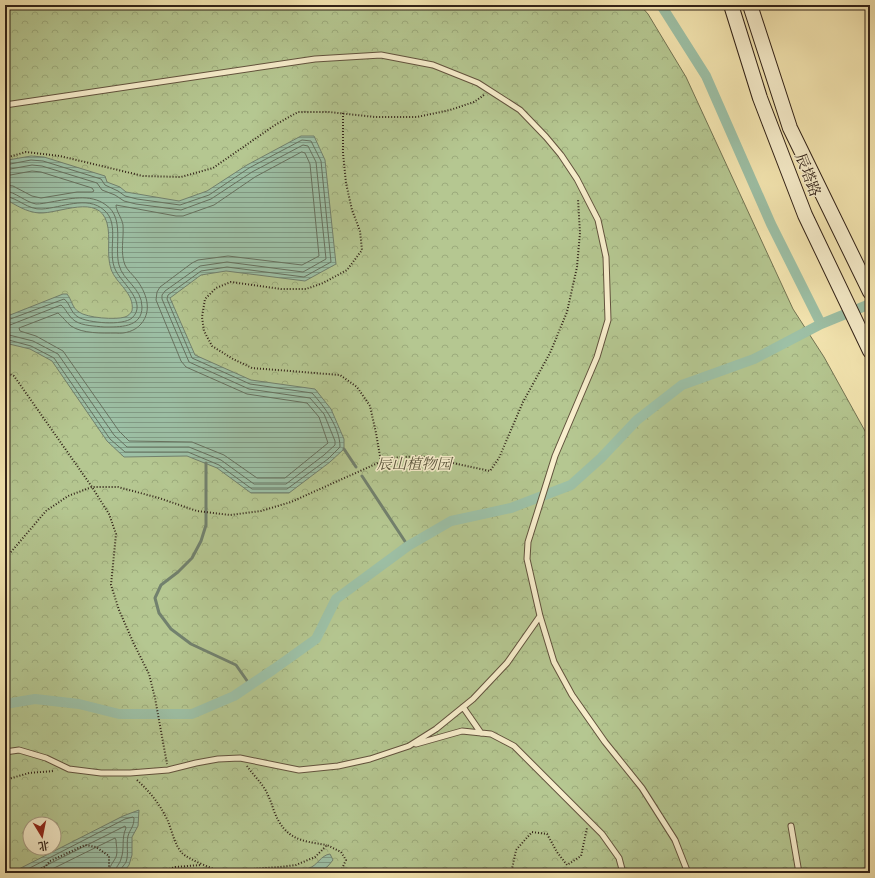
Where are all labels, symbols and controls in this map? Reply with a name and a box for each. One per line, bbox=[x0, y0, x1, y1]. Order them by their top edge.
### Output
street label: 辰塔路 bbox=[792, 150, 825, 199]
park label: 辰山植物园 bbox=[376, 454, 453, 473]
north arrow bbox=[22, 816, 62, 856]
text: 北 bbox=[37, 838, 50, 854]

